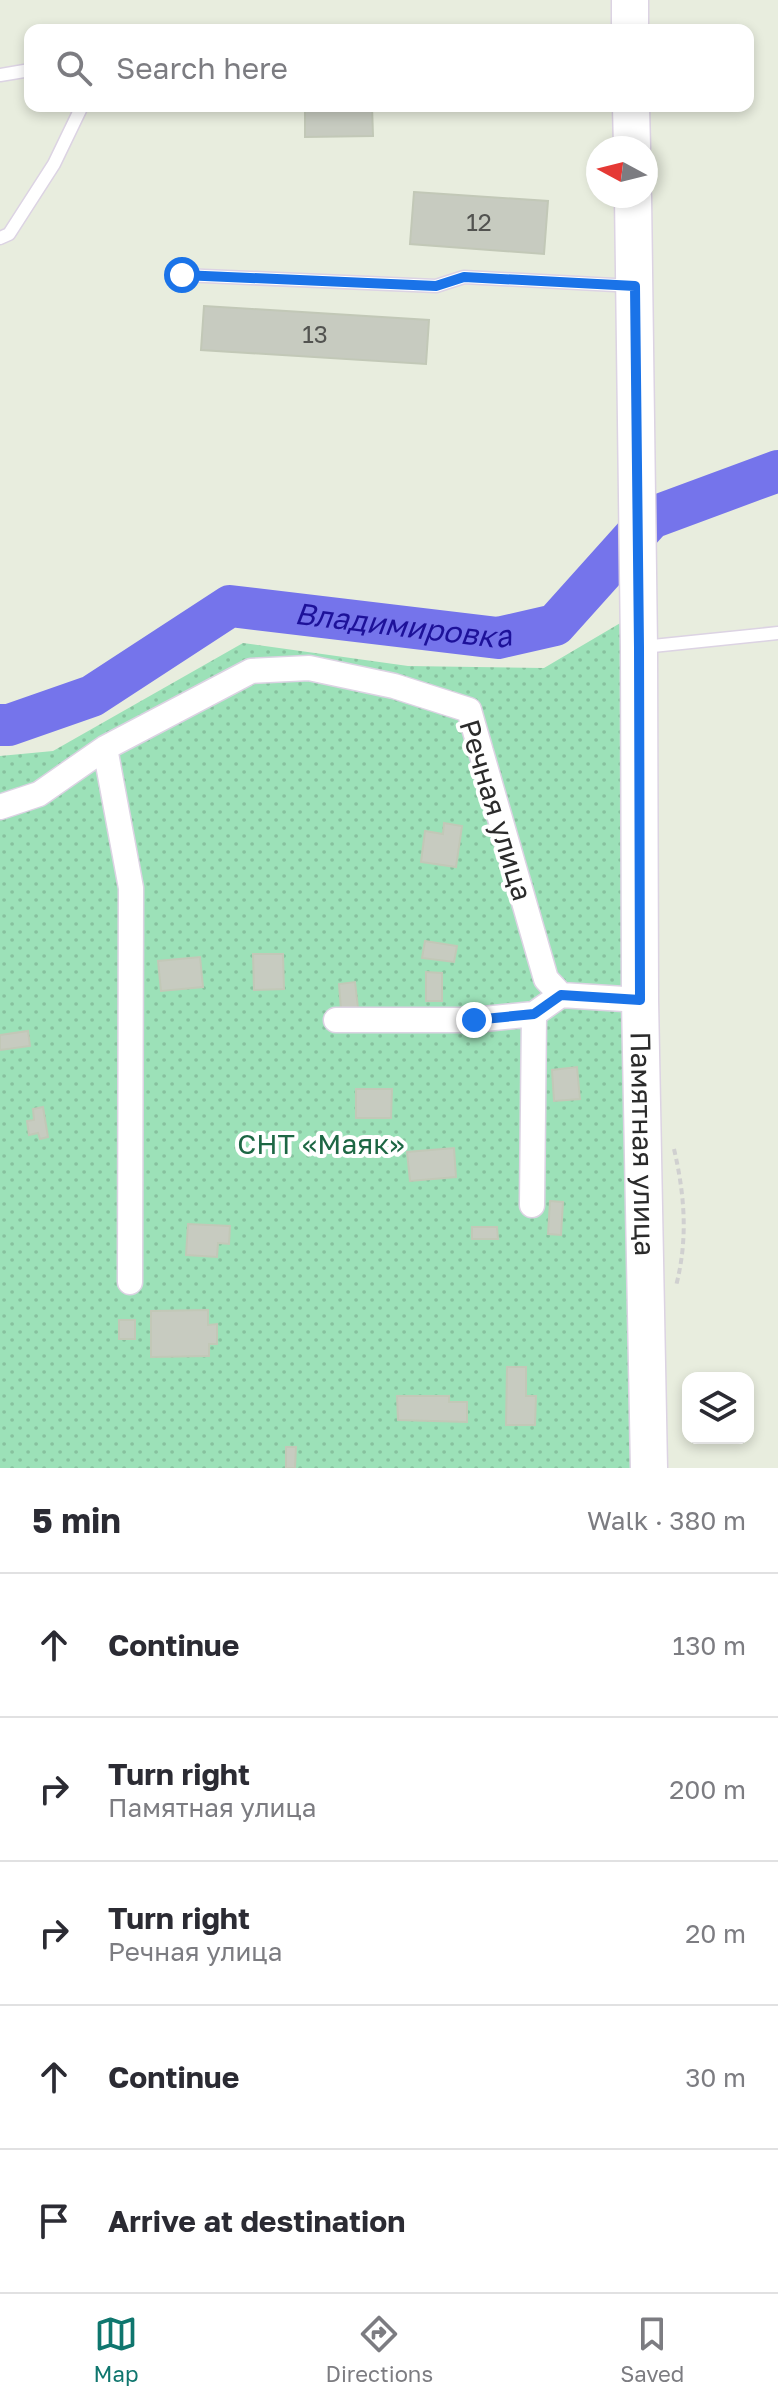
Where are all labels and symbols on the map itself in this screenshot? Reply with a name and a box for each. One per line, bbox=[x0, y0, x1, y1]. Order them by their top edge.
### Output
north arrow bbox=[586, 136, 658, 208]
house number: 12 bbox=[466, 207, 492, 236]
route start bbox=[164, 257, 200, 293]
house number: 13 bbox=[302, 319, 328, 348]
water label: Владимировка bbox=[293, 595, 516, 655]
street label: Речная улица bbox=[453, 715, 540, 904]
route end bbox=[456, 1002, 492, 1038]
street label: Памятная улица bbox=[625, 1031, 662, 1257]
park label: СНТ «Маяк» bbox=[237, 1127, 405, 1160]

